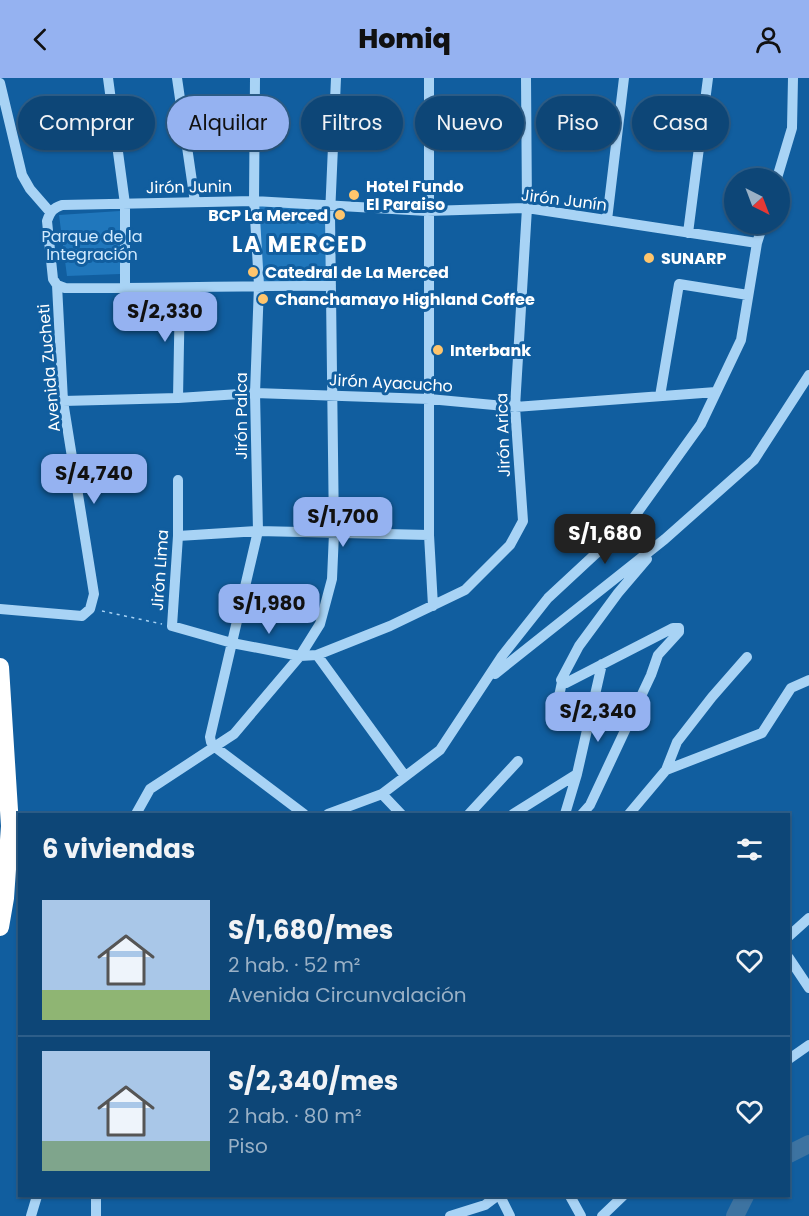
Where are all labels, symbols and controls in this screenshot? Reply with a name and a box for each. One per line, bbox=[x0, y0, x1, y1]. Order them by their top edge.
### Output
text: Homiq bbox=[358, 20, 451, 57]
icon: back bbox=[24, 23, 57, 56]
icon: person bbox=[752, 23, 785, 56]
chip: Comprar bbox=[18, 96, 155, 150]
chip: Alquilar bbox=[167, 96, 289, 150]
chip: Filtros bbox=[301, 96, 403, 150]
chip: Nuevo bbox=[415, 96, 524, 150]
chip: Piso bbox=[536, 96, 620, 150]
chip: Casa bbox=[632, 96, 729, 150]
north arrow bbox=[724, 168, 790, 234]
map controls bbox=[724, 168, 790, 234]
street label: Jirón Junin bbox=[146, 175, 232, 199]
place label: Hotel Fundo El Paraiso bbox=[366, 175, 464, 216]
street label: Jirón Junín bbox=[520, 183, 608, 217]
marker: Hotel Fundo El Paraiso bbox=[347, 188, 361, 202]
place label: BCP La Merced bbox=[208, 204, 328, 227]
marker: BCP La Merced bbox=[333, 208, 347, 222]
park label: Parque de la Integración bbox=[41, 225, 143, 266]
district label: LA MERCED bbox=[232, 229, 368, 260]
place label: SUNARP bbox=[661, 247, 726, 270]
marker: SUNARP bbox=[642, 251, 656, 265]
place label: Catedral de La Merced bbox=[265, 261, 449, 284]
marker: Catedral de La Merced bbox=[246, 265, 260, 279]
place label: Chanchamayo Highland Coffee bbox=[275, 288, 535, 311]
pin: S/2,330 bbox=[110, 292, 220, 343]
marker: Chanchamayo Highland Coffee bbox=[256, 292, 270, 306]
text: S/2,330 bbox=[127, 297, 203, 325]
street label: Avenida Zucheti bbox=[32, 303, 66, 433]
place label: Interbank bbox=[450, 339, 531, 362]
marker: Interbank bbox=[431, 343, 445, 357]
street label: Jirón Ayacucho bbox=[329, 368, 453, 398]
street label: Jirón Palca bbox=[230, 372, 253, 460]
street label: Jirón Arica bbox=[490, 392, 516, 478]
pin: S/4,740 bbox=[39, 454, 149, 505]
text: S/4,740 bbox=[55, 459, 133, 487]
pin: S/1,700 bbox=[288, 497, 398, 548]
text: S/1,700 bbox=[307, 502, 379, 530]
pin: S/1,680 bbox=[550, 514, 660, 565]
text: S/1,680 bbox=[568, 519, 642, 547]
street label: Jirón Lima bbox=[146, 529, 174, 611]
pin: S/1,980 bbox=[214, 584, 324, 635]
text: S/1,980 bbox=[233, 589, 305, 617]
pin: S/2,340 bbox=[543, 692, 653, 743]
text: S/2,340 bbox=[559, 697, 637, 725]
text: 6 viviendas bbox=[42, 831, 195, 867]
icon: filters bbox=[733, 833, 766, 866]
text: S/1,680/mes bbox=[228, 912, 393, 948]
icon: home bbox=[90, 924, 162, 996]
icon: heart bbox=[733, 944, 766, 977]
text: 2 hab. · 52 m² bbox=[228, 951, 360, 979]
text: Avenida Circunvalación bbox=[228, 981, 467, 1009]
text: S/2,340/mes bbox=[228, 1063, 398, 1099]
icon: home bbox=[90, 1075, 162, 1147]
icon: heart bbox=[733, 1095, 766, 1128]
text: 2 hab. · 80 m² bbox=[228, 1102, 362, 1130]
text: Piso bbox=[228, 1132, 268, 1160]

